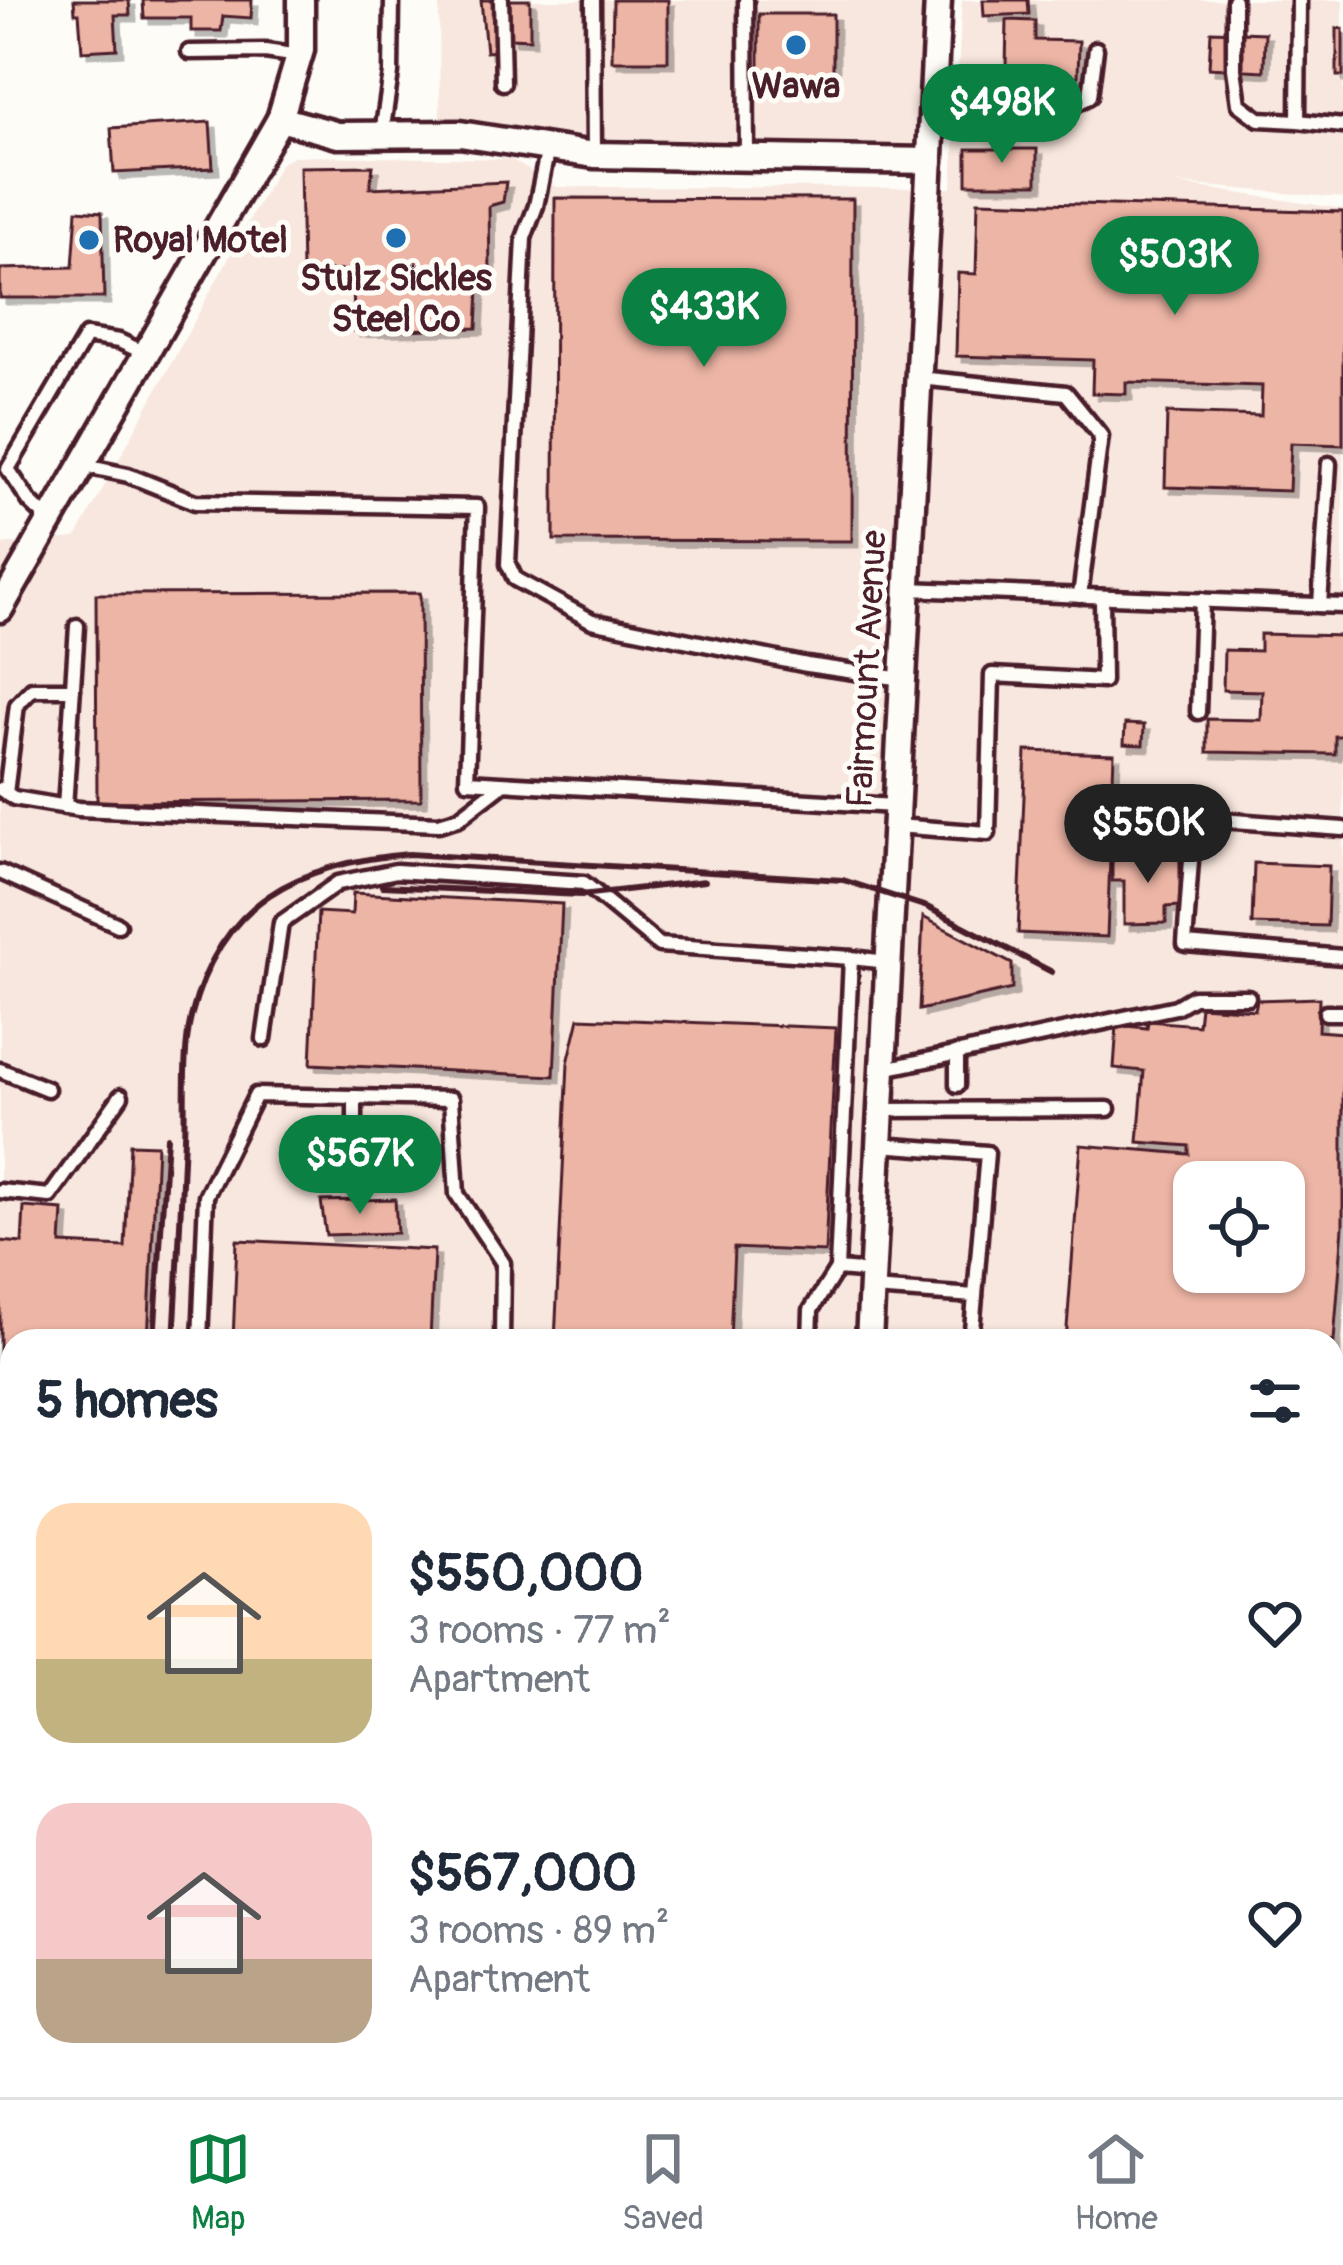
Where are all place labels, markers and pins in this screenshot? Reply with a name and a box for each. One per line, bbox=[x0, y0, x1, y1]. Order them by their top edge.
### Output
marker: Wawa bbox=[783, 32, 809, 58]
place label: Wawa bbox=[752, 64, 840, 109]
pin: $498K bbox=[918, 64, 1086, 166]
pin: $503K bbox=[1091, 216, 1259, 318]
place label: Royal Motel bbox=[113, 218, 288, 263]
marker: Stulz Sickles Steel Co bbox=[383, 225, 409, 251]
marker: Royal Motel bbox=[76, 227, 102, 253]
place label: Stulz Sickles Steel Co bbox=[300, 256, 493, 342]
pin: $433K bbox=[620, 268, 788, 370]
pin: $550K bbox=[1064, 784, 1232, 886]
pin: $567K bbox=[276, 1115, 444, 1217]

